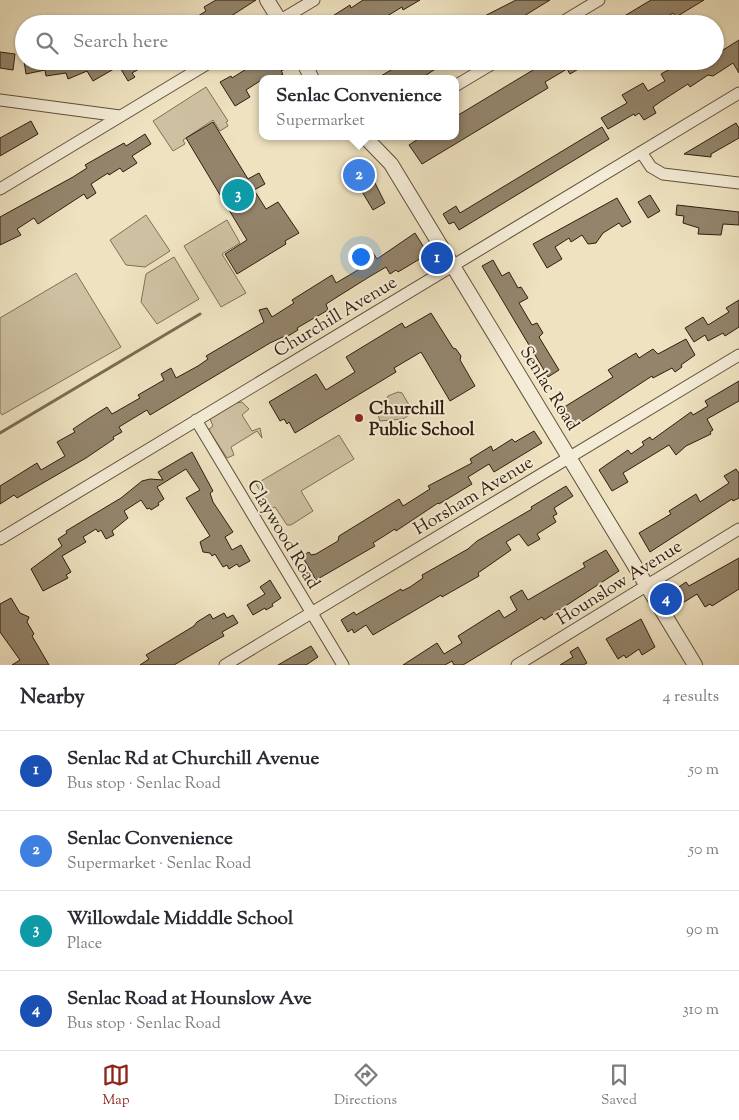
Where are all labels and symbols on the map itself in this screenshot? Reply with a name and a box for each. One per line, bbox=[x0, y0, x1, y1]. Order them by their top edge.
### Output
pin: 2 bbox=[343, 156, 375, 194]
pin: 3 bbox=[222, 176, 254, 214]
pin: 1 bbox=[421, 239, 453, 277]
your location bbox=[348, 244, 374, 270]
street label: Churchill Avenue bbox=[269, 271, 403, 365]
street label: Senlac Road bbox=[512, 342, 585, 436]
place label: Churchill Public School bbox=[369, 397, 476, 444]
marker: Churchill Public School bbox=[353, 412, 365, 424]
street label: Horsham Avenue bbox=[409, 451, 539, 543]
street label: Claywood Road bbox=[239, 475, 325, 595]
street label: Hounslow Avenue bbox=[552, 535, 688, 633]
pin: 4 bbox=[650, 580, 682, 618]

